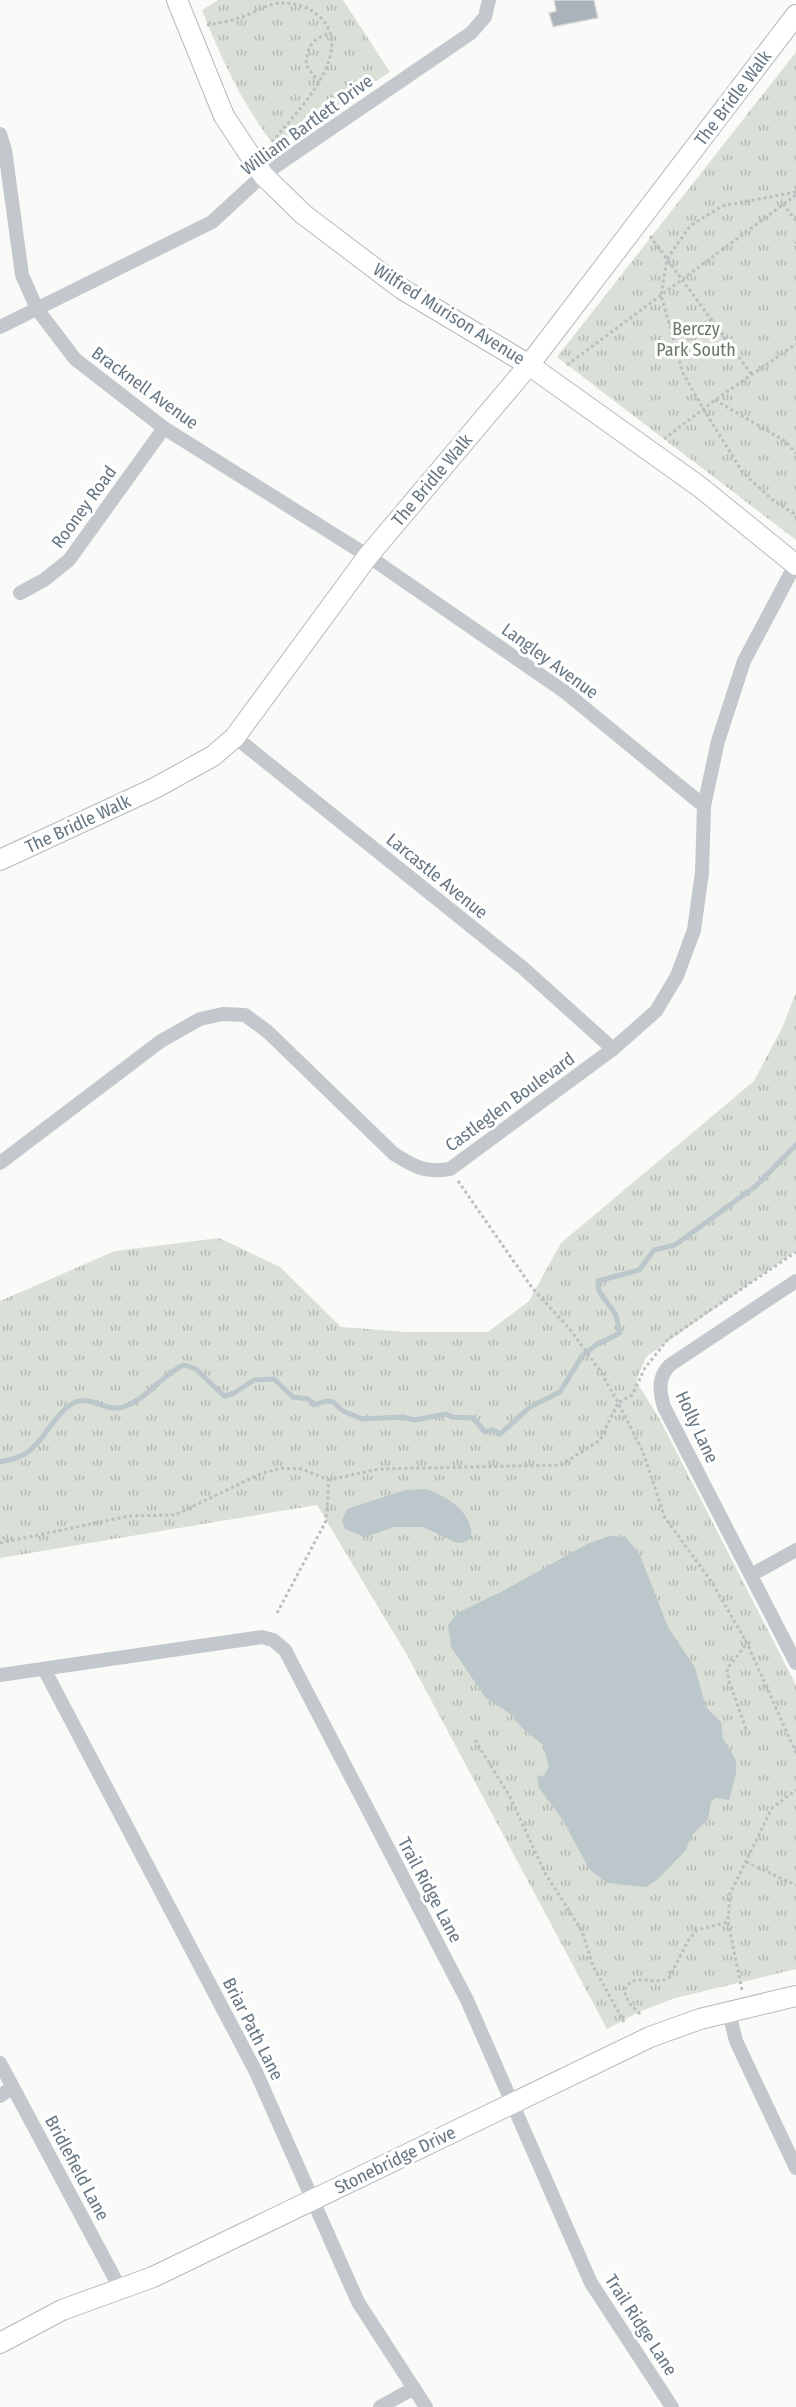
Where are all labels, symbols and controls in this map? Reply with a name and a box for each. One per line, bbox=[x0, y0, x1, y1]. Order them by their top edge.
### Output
street label: The Bridle Walk bbox=[690, 45, 776, 150]
street label: William Bartlett Drive bbox=[237, 70, 377, 180]
street label: Wilfred Murison Avenue bbox=[369, 258, 529, 370]
park label: Berczy Park South bbox=[656, 318, 736, 361]
street label: Bracknell Avenue bbox=[87, 342, 203, 434]
street label: The Bridle Walk bbox=[387, 429, 477, 531]
street label: Rooney Road bbox=[47, 462, 121, 552]
street label: Langley Avenue bbox=[497, 618, 603, 704]
street label: The Bridle Walk bbox=[22, 790, 135, 858]
street label: Larcastle Avenue bbox=[382, 828, 492, 924]
street label: Castleglen Boulevard bbox=[441, 1048, 579, 1156]
street label: Holly Lane bbox=[671, 1387, 723, 1467]
street label: Trail Ridge Lane bbox=[393, 1834, 467, 1947]
street label: Briar Path Lane bbox=[218, 1974, 288, 2084]
street label: Bridlefield Lane bbox=[40, 2112, 114, 2224]
street label: Stonebridge Drive bbox=[331, 2121, 459, 2199]
street label: Trail Ridge Lane bbox=[600, 2270, 682, 2380]

